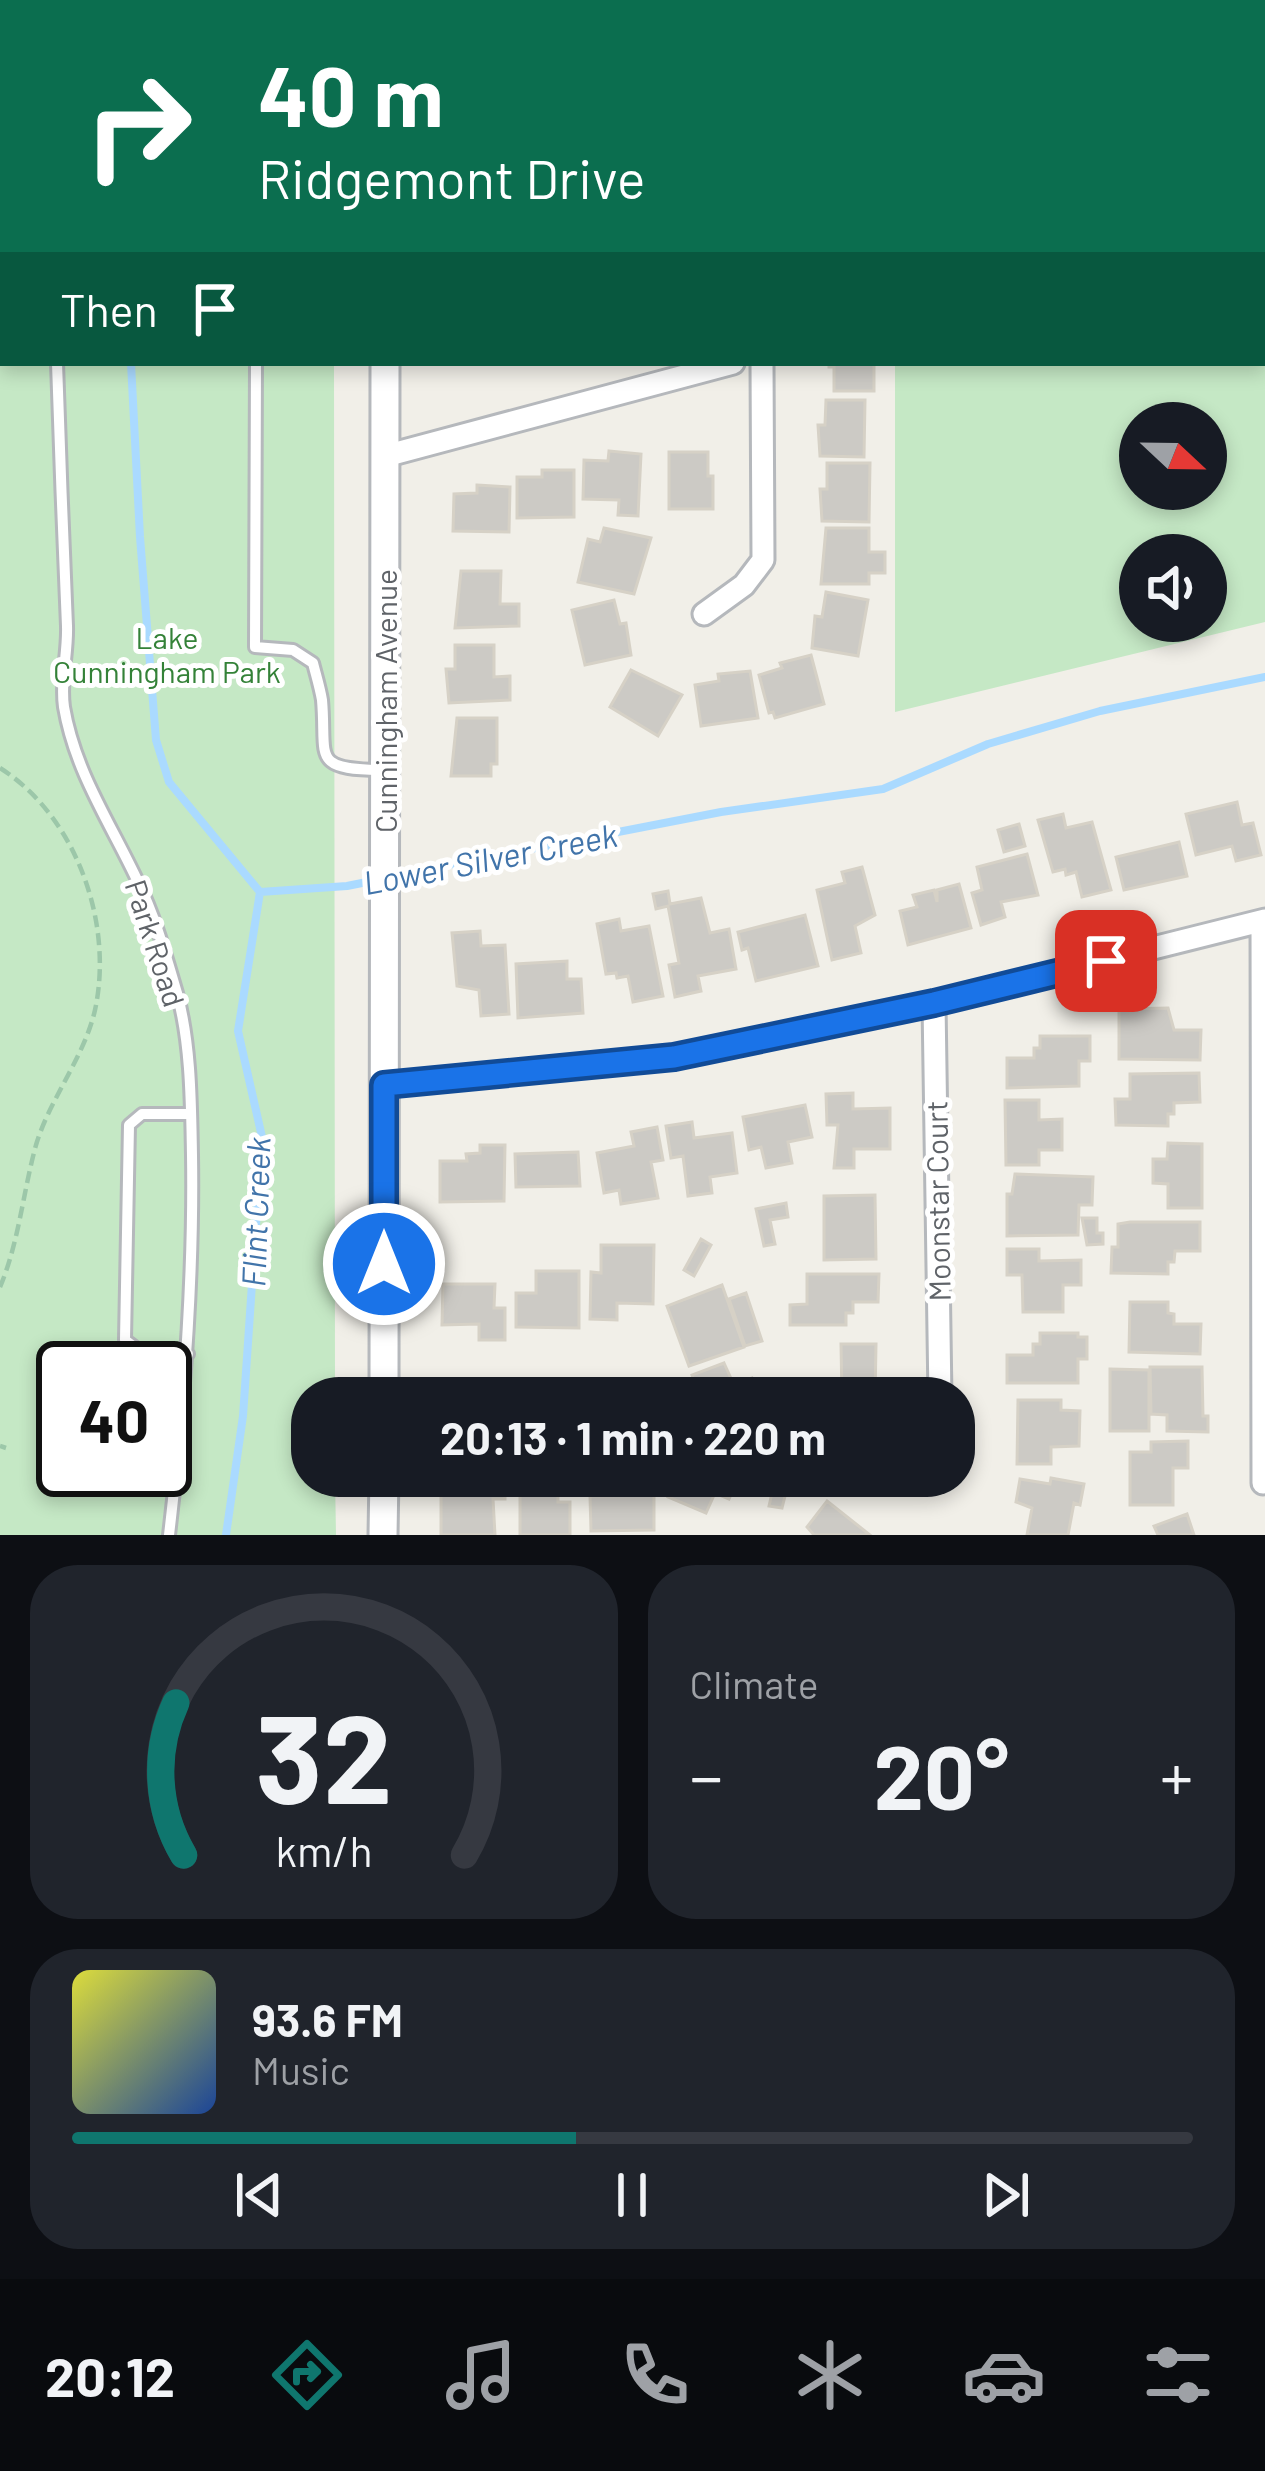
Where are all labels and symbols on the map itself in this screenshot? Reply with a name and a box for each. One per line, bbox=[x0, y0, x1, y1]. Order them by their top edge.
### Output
north arrow bbox=[1119, 402, 1227, 510]
street label: Cunningham Avenue bbox=[367, 569, 403, 833]
park label: Lake Cunningham Park bbox=[53, 619, 281, 689]
water label: Lower Silver Creek bbox=[360, 814, 620, 902]
street label: Park Road bbox=[119, 875, 193, 1011]
pin bbox=[1055, 910, 1157, 1012]
street label: Moonstar Court bbox=[917, 1100, 957, 1302]
water label: Flint Creek bbox=[232, 1136, 278, 1288]
position arrow bbox=[321, 1201, 447, 1327]
speed limit sign: 40 bbox=[36, 1341, 192, 1497]

